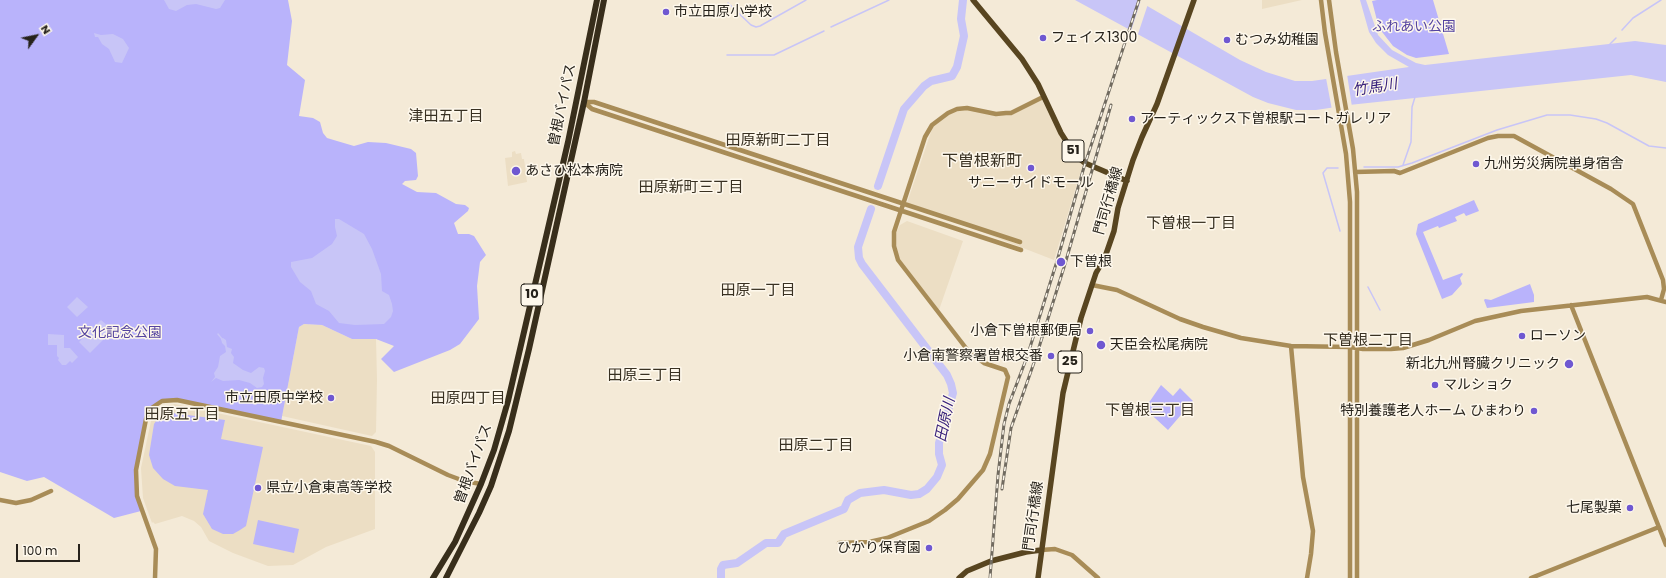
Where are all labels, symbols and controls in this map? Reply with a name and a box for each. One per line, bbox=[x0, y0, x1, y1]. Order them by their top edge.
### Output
place label: 市立田原小学校 bbox=[674, 4, 772, 20]
marker: 市立田原小学校 bbox=[661, 7, 671, 17]
north arrow bbox=[16, 16, 56, 56]
park label: ふれあい公園 bbox=[1372, 19, 1456, 35]
text: N bbox=[37, 22, 55, 37]
place label: フェイス1300 bbox=[1051, 30, 1137, 46]
place label: むつみ幼稚園 bbox=[1235, 32, 1319, 48]
marker: フェイス1300 bbox=[1038, 33, 1048, 43]
marker: むつみ幼稚園 bbox=[1222, 35, 1232, 45]
street label: 曽根バイパス bbox=[546, 62, 580, 148]
water label: 竹馬川 bbox=[1351, 76, 1399, 100]
district label: 津田五丁目 bbox=[409, 108, 483, 126]
place label: アーティックス下曽根駅コートガレリア bbox=[1140, 111, 1391, 127]
marker: アーティックス下曽根駅コートガレリア bbox=[1127, 114, 1137, 124]
district label: 田原新町二丁目 bbox=[726, 132, 830, 150]
road number: 51 bbox=[1062, 140, 1084, 162]
district label: 下曽根新町 bbox=[942, 152, 1022, 172]
place label: 九州労災病院単身宿舎 bbox=[1484, 156, 1624, 172]
marker: 九州労災病院単身宿舎 bbox=[1471, 159, 1481, 169]
place label: あさひ松本病院 bbox=[525, 163, 623, 179]
marker: サニーサイドモール bbox=[1026, 163, 1036, 173]
marker: あさひ松本病院 bbox=[510, 165, 522, 177]
street label: 門司行橋線 bbox=[1091, 165, 1127, 237]
place label: サニーサイドモール bbox=[968, 175, 1094, 191]
district label: 田原新町三丁目 bbox=[639, 179, 743, 197]
district label: 下曽根一丁目 bbox=[1146, 215, 1236, 233]
place label: 下曽根 bbox=[1070, 254, 1112, 270]
marker: 下曽根 bbox=[1055, 256, 1067, 268]
district label: 田原一丁目 bbox=[721, 282, 795, 300]
road number: 10 bbox=[521, 284, 543, 306]
place label: 小倉下曽根郵便局 bbox=[970, 323, 1082, 339]
park label: 文化記念公園 bbox=[78, 325, 162, 341]
marker: 小倉下曽根郵便局 bbox=[1085, 326, 1095, 336]
place label: ローソン bbox=[1530, 328, 1586, 344]
marker: ローソン bbox=[1517, 331, 1527, 341]
district label: 下曽根二丁目 bbox=[1323, 332, 1413, 350]
place label: 天臣会松尾病院 bbox=[1110, 337, 1208, 353]
marker: 天臣会松尾病院 bbox=[1095, 339, 1107, 351]
place label: 小倉南警察署曽根交番 bbox=[903, 348, 1043, 364]
marker: 小倉南警察署曽根交番 bbox=[1046, 351, 1056, 361]
road number: 25 bbox=[1058, 351, 1082, 373]
place label: 新北九州腎臓クリニック bbox=[1406, 356, 1560, 372]
marker: 新北九州腎臓クリニック bbox=[1563, 358, 1575, 370]
district label: 田原三丁目 bbox=[608, 367, 682, 385]
place label: マルショク bbox=[1443, 377, 1513, 393]
marker: マルショク bbox=[1430, 380, 1440, 390]
place label: 市立田原中学校 bbox=[225, 390, 323, 406]
district label: 田原四丁目 bbox=[431, 390, 505, 408]
marker: 市立田原中学校 bbox=[326, 393, 336, 403]
water label: 田原川 bbox=[933, 396, 959, 444]
district label: 下曽根三丁目 bbox=[1105, 402, 1195, 420]
place label: 特別養護老人ホーム ひまわり bbox=[1340, 403, 1526, 419]
district label: 田原五丁目 bbox=[145, 406, 219, 424]
marker: 特別養護老人ホーム ひまわり bbox=[1529, 406, 1539, 416]
street label: 曽根バイパス bbox=[452, 422, 496, 506]
district label: 田原二丁目 bbox=[779, 437, 853, 455]
place label: 県立小倉東高等学校 bbox=[266, 480, 392, 496]
street label: 門司行橋線 bbox=[1021, 480, 1047, 552]
marker: 県立小倉東高等学校 bbox=[253, 483, 263, 493]
place label: 七尾製菓 bbox=[1566, 500, 1622, 516]
marker: 七尾製菓 bbox=[1625, 503, 1635, 513]
scale bar bbox=[18, 536, 82, 562]
place label: ひかり保育園 bbox=[837, 540, 921, 556]
text: 100 m bbox=[23, 542, 57, 559]
marker: ひかり保育園 bbox=[924, 543, 934, 553]

